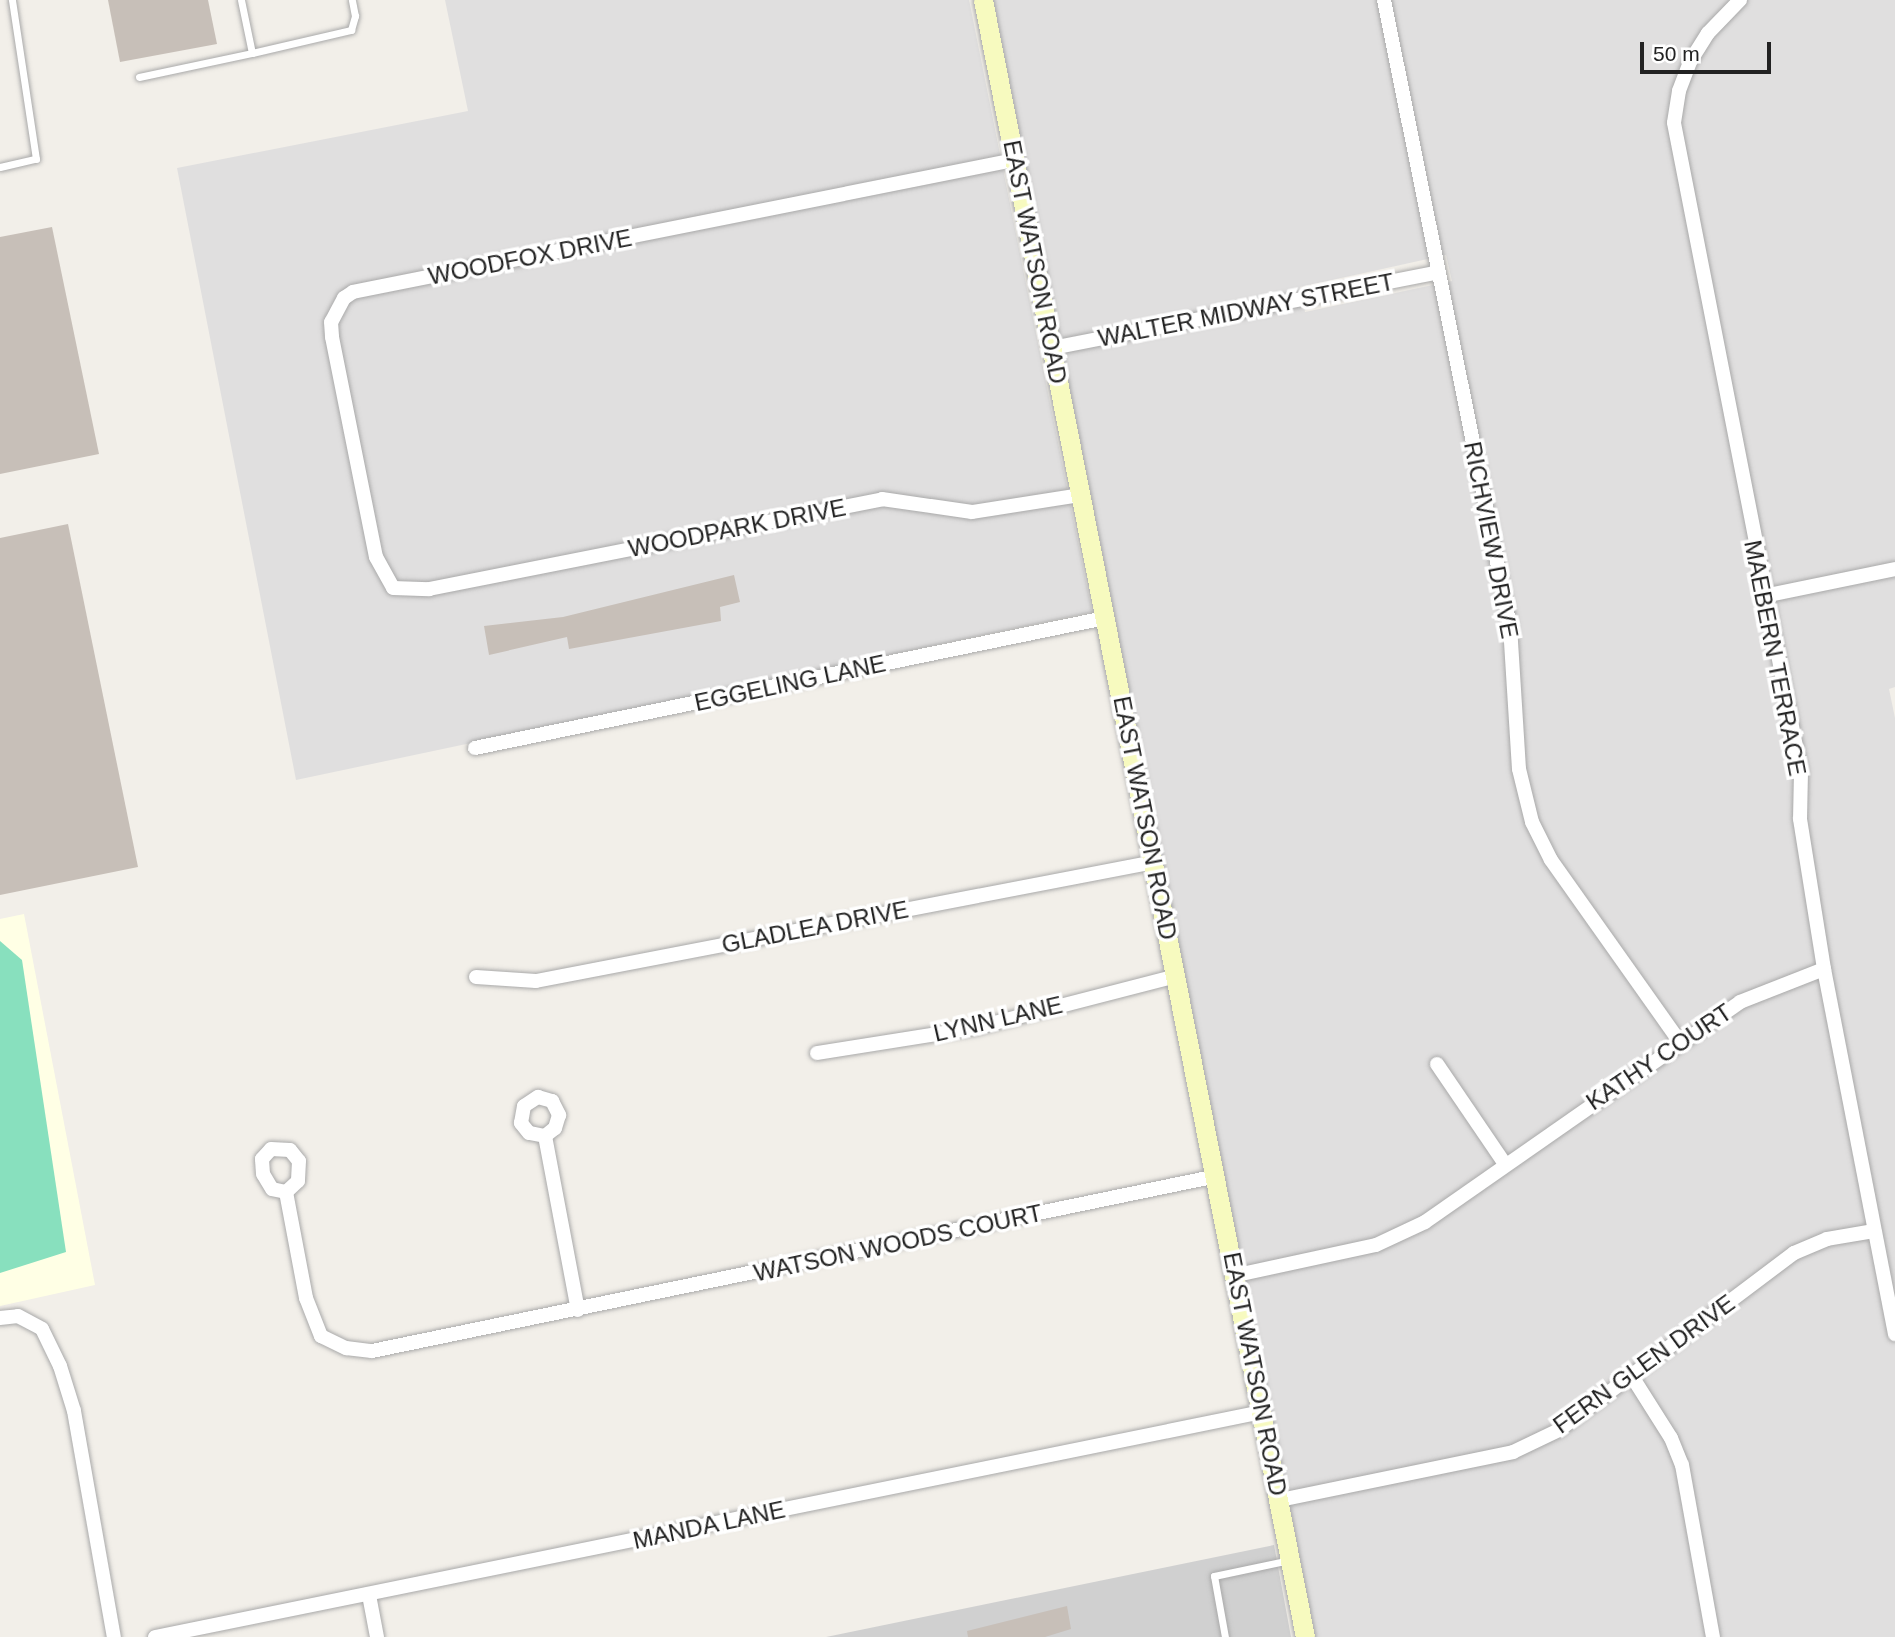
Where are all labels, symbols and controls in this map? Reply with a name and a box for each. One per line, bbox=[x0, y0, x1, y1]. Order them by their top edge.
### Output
scale bar bbox=[1643, 28, 1774, 72]
text: 50 m bbox=[1653, 42, 1700, 65]
street label: EAST WATSON ROAD bbox=[997, 138, 1073, 386]
street label: WOODFOX DRIVE bbox=[426, 223, 634, 291]
street label: WALTER MIDWAY STREET bbox=[1095, 267, 1397, 353]
street label: RICHVIEW DRIVE bbox=[1458, 439, 1524, 641]
street label: WOODPARK DRIVE bbox=[626, 493, 848, 563]
street label: MAEBERN TERRACE bbox=[1738, 537, 1812, 779]
street label: EGGELING LANE bbox=[692, 649, 888, 717]
street label: EAST WATSON ROAD bbox=[1107, 694, 1183, 942]
street label: GLADLEA DRIVE bbox=[719, 895, 911, 959]
street label: LYNN LANE bbox=[931, 990, 1065, 1048]
street label: KATHY COURT bbox=[1581, 998, 1737, 1116]
street label: WATSON WOODS COURT bbox=[751, 1198, 1045, 1288]
street label: EAST WATSON ROAD bbox=[1217, 1250, 1293, 1498]
street label: FERN GLEN DRIVE bbox=[1548, 1288, 1740, 1440]
street label: MANDA LANE bbox=[630, 1495, 788, 1555]

